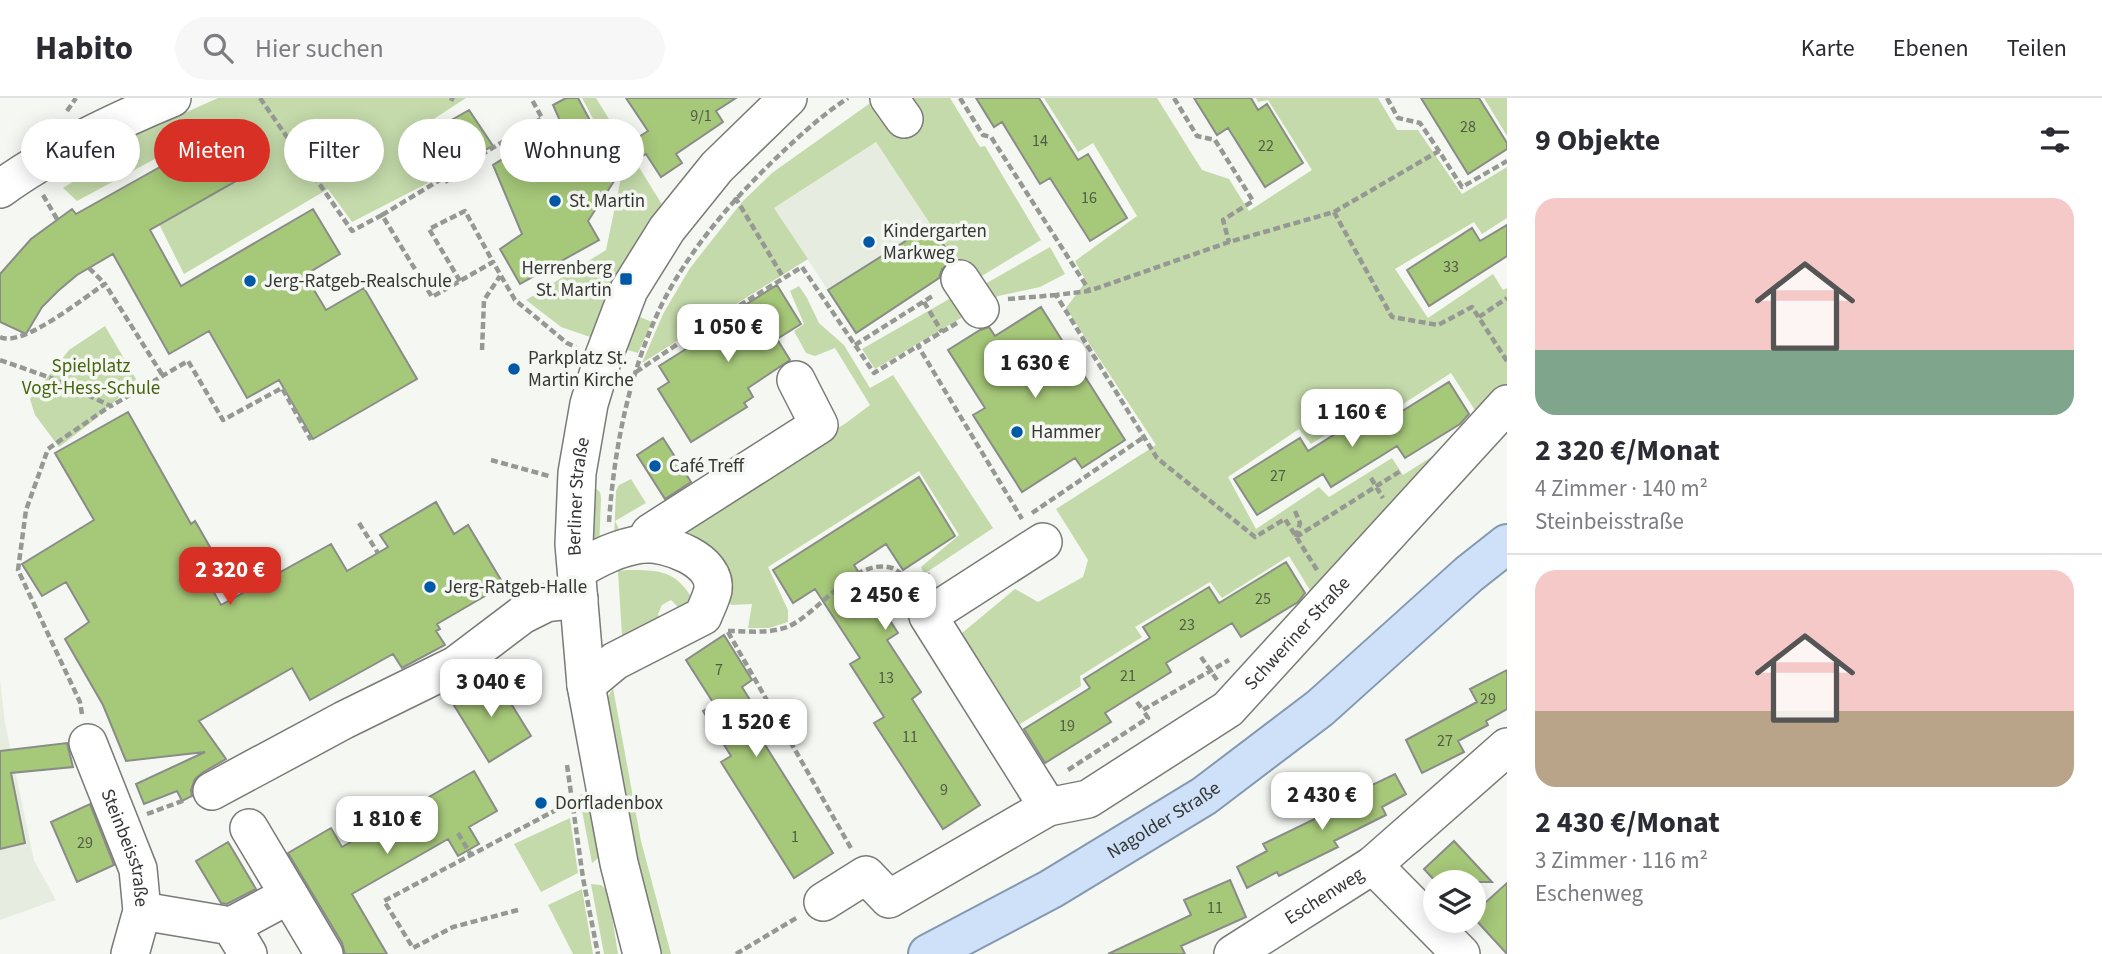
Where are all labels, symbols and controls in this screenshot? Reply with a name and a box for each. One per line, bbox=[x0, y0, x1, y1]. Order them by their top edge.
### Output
search box bbox=[175, 17, 665, 80]
text: Habito bbox=[35, 25, 133, 72]
icon: search bbox=[199, 29, 237, 67]
text: Hier suchen bbox=[255, 30, 384, 67]
text: Karte bbox=[1801, 31, 1855, 66]
text: Ebenen bbox=[1893, 31, 1969, 66]
text: Teilen bbox=[2007, 31, 2067, 66]
house number: 9/1 bbox=[690, 105, 712, 127]
house number: 28 bbox=[1460, 116, 1476, 138]
chip: Kaufen bbox=[21, 119, 140, 182]
chip: Mieten bbox=[154, 119, 270, 182]
chip: Filter bbox=[284, 119, 384, 182]
chip: Neu bbox=[398, 119, 486, 182]
chip: Wohnung bbox=[500, 119, 644, 182]
text: 9 Objekte bbox=[1535, 119, 1660, 162]
icon: filters bbox=[2036, 121, 2074, 159]
house number: 14 bbox=[1032, 130, 1048, 152]
house number: 22 bbox=[1258, 135, 1274, 157]
house number: 16 bbox=[1081, 187, 1097, 209]
place label: St. Martin bbox=[569, 188, 645, 215]
marker: St. Martin bbox=[547, 193, 563, 209]
place label: Kindergarten Markweg bbox=[883, 218, 987, 267]
marker: Kindergarten Markweg bbox=[861, 234, 877, 250]
icon: home bbox=[1742, 243, 1868, 369]
place label: Herrenberg St. Martin bbox=[521, 255, 612, 304]
house number: 33 bbox=[1443, 256, 1459, 278]
place label: Jerg-Ratgeb-Realschule bbox=[264, 268, 452, 295]
marker: Herrenberg St. Martin bbox=[618, 271, 634, 287]
marker: Jerg-Ratgeb-Realschule bbox=[242, 273, 258, 289]
pin: 1 050 € bbox=[663, 304, 793, 364]
text: 1 050 € bbox=[693, 310, 763, 343]
pin: 1 630 € bbox=[970, 341, 1100, 400]
place label: Parkplatz St. Martin Kirche bbox=[528, 345, 634, 394]
text: 1 630 € bbox=[1000, 346, 1070, 379]
park label: Spielplatz Vogt-Hess-Schule bbox=[22, 353, 160, 402]
marker: Parkplatz St. Martin Kirche bbox=[506, 361, 522, 377]
pin: 1 160 € bbox=[1287, 390, 1417, 449]
text: 1 160 € bbox=[1317, 395, 1387, 428]
place label: Hammer bbox=[1031, 419, 1101, 446]
marker: Hammer bbox=[1009, 424, 1025, 440]
text: 2 320 €/Monat bbox=[1535, 429, 1720, 472]
street label: Berliner Straße bbox=[560, 435, 596, 557]
place label: Café Treff bbox=[669, 453, 745, 480]
marker: Café Treff bbox=[647, 458, 663, 474]
house number: 27 bbox=[1270, 465, 1286, 487]
text: 4 Zimmer · 140 m² bbox=[1535, 472, 1708, 505]
text: Steinbeisstraße bbox=[1535, 505, 1684, 538]
pin: 2 320 € bbox=[165, 547, 295, 607]
text: 2 320 € bbox=[195, 553, 265, 586]
street label: Schweriner Straße bbox=[1238, 570, 1356, 696]
pin: 2 450 € bbox=[820, 573, 950, 632]
place label: Jerg-Ratgeb-Halle bbox=[444, 574, 587, 601]
text: 2 450 € bbox=[850, 578, 920, 611]
marker: Jerg-Ratgeb-Halle bbox=[422, 579, 438, 595]
house number: 25 bbox=[1255, 588, 1271, 610]
house number: 23 bbox=[1179, 614, 1195, 636]
icon: home bbox=[1742, 615, 1868, 741]
house number: 7 bbox=[715, 659, 723, 681]
pin: 3 040 € bbox=[426, 660, 556, 719]
text: 3 040 € bbox=[456, 665, 526, 698]
house number: 21 bbox=[1120, 665, 1136, 687]
house number: 13 bbox=[878, 667, 894, 689]
house number: 29 bbox=[1480, 688, 1496, 710]
pin: 1 520 € bbox=[691, 700, 821, 759]
text: 1 520 € bbox=[721, 705, 791, 738]
house number: 19 bbox=[1059, 715, 1075, 737]
house number: 11 bbox=[902, 726, 918, 748]
house number: 27 bbox=[1437, 730, 1453, 752]
pin: 2 430 € bbox=[1257, 772, 1387, 832]
street label: Nagolder Straße bbox=[1102, 775, 1226, 866]
text: 2 430 € bbox=[1287, 778, 1357, 811]
house number: 9 bbox=[940, 779, 948, 801]
street label: Steinbeisstraße bbox=[94, 785, 155, 908]
place label: Dorfladenbox bbox=[555, 790, 663, 817]
marker: Dorfladenbox bbox=[533, 795, 549, 811]
pin: 1 810 € bbox=[322, 796, 452, 856]
text: 2 430 €/Monat bbox=[1535, 801, 1720, 844]
text: 1 810 € bbox=[352, 802, 422, 835]
house number: 1 bbox=[791, 826, 799, 848]
house number: 29 bbox=[77, 832, 93, 854]
text: 3 Zimmer · 116 m² bbox=[1535, 844, 1708, 877]
street label: Eschenweg bbox=[1279, 860, 1369, 931]
map controls bbox=[1423, 870, 1486, 933]
button: layers bbox=[1423, 870, 1486, 933]
text: Eschenweg bbox=[1535, 877, 1643, 910]
house number: 11 bbox=[1207, 897, 1223, 919]

